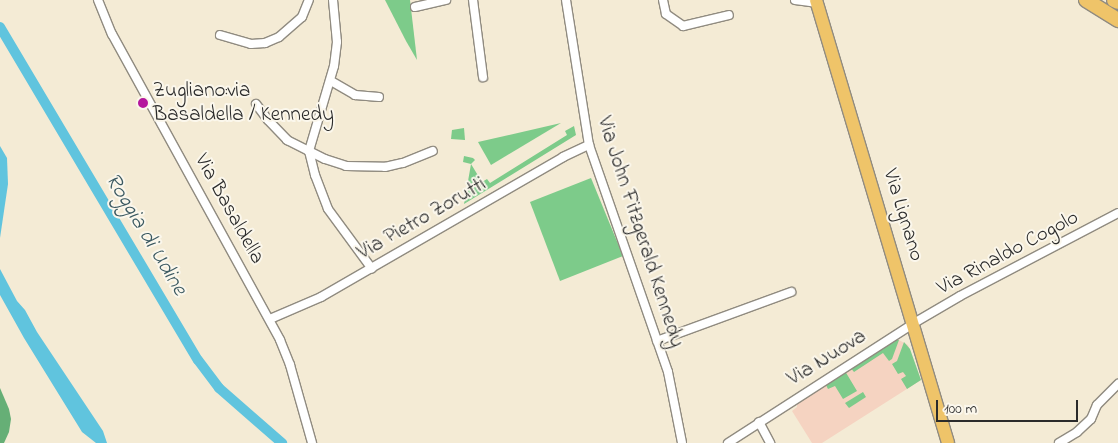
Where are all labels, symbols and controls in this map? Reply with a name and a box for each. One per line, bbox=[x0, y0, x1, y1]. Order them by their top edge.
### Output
place label: Zugliano:via Basaldella / Kennedy bbox=[153, 78, 334, 128]
marker: Zugliano:via Basaldella / Kennedy bbox=[137, 97, 149, 109]
street label: Via John Fitzgerald Kennedy bbox=[591, 113, 689, 351]
street label: Via Basaldella bbox=[188, 150, 270, 268]
street label: Via Lignano bbox=[877, 166, 929, 264]
water label: Roggia di Udine bbox=[98, 169, 192, 301]
street label: Via Pietro Zorutti bbox=[353, 172, 491, 266]
street label: Via Rinaldo Cogolo bbox=[933, 205, 1083, 301]
street label: Via Nuova bbox=[783, 324, 871, 392]
scale bar bbox=[938, 390, 1080, 422]
text: 100 m bbox=[944, 398, 977, 420]

